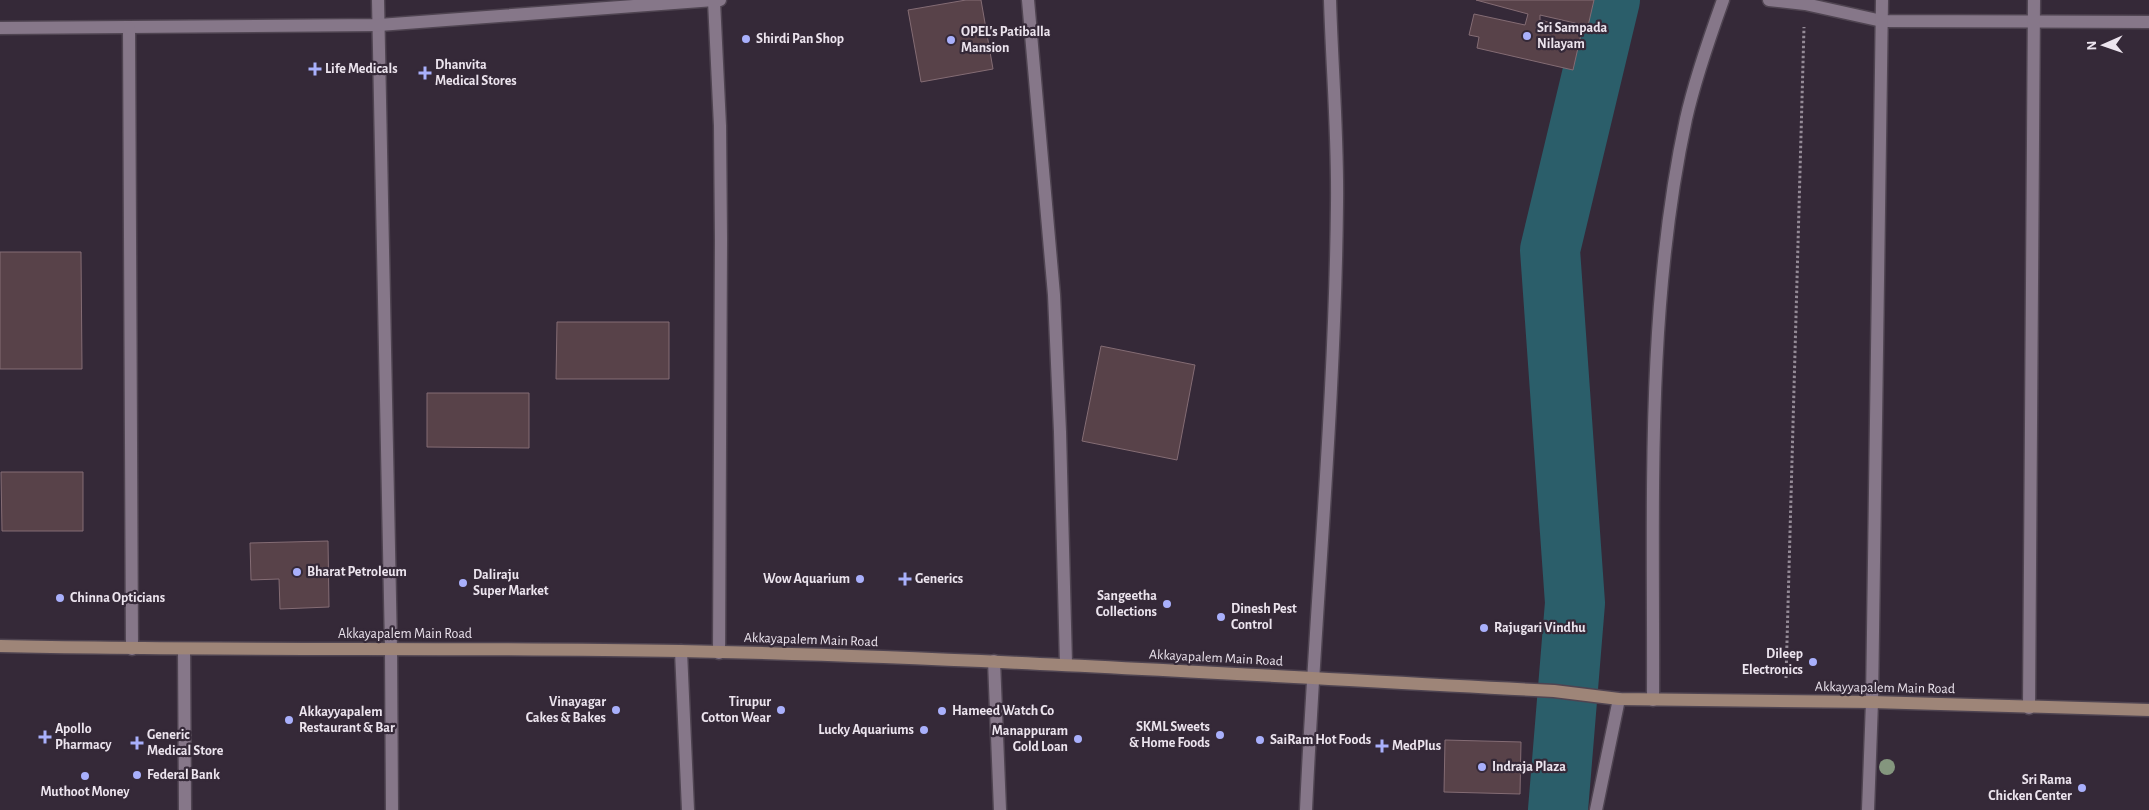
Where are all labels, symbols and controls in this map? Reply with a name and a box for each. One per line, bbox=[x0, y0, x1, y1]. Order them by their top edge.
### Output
north arrow bbox=[2079, 20, 2129, 70]
place label: Sri Sampada Nilayam bbox=[1537, 21, 1608, 51]
place label: OPEL's Patiballa Mansion bbox=[961, 25, 1051, 55]
marker: Sri Sampada Nilayam bbox=[1521, 30, 1533, 42]
place label: Shirdi Pan Shop bbox=[756, 32, 844, 46]
marker: Shirdi Pan Shop bbox=[740, 33, 752, 45]
marker: OPEL's Patiballa Mansion bbox=[945, 34, 957, 46]
text: N bbox=[2085, 40, 2099, 51]
place label: Dhanvita Medical Stores bbox=[435, 58, 517, 88]
place label: Life Medicals bbox=[325, 62, 398, 76]
marker: Life Medicals bbox=[309, 63, 321, 75]
marker: Dhanvita Medical Stores bbox=[419, 67, 431, 79]
place label: Bharat Petroleum bbox=[307, 565, 407, 579]
marker: Bharat Petroleum bbox=[291, 566, 303, 578]
place label: Daliraju Super Market bbox=[473, 568, 549, 598]
place label: Wow Aquarium bbox=[763, 572, 850, 586]
place label: Generics bbox=[915, 572, 963, 586]
marker: Wow Aquarium bbox=[854, 573, 866, 585]
marker: Generics bbox=[899, 573, 911, 585]
marker: Daliraju Super Market bbox=[457, 577, 469, 589]
place label: Sangeetha Collections bbox=[1096, 589, 1157, 619]
place label: Chinna Opticians bbox=[70, 591, 165, 605]
marker: Chinna Opticians bbox=[54, 592, 66, 604]
marker: Sangeetha Collections bbox=[1161, 598, 1173, 610]
place label: Dinesh Pest Control bbox=[1231, 602, 1297, 632]
marker: Dinesh Pest Control bbox=[1215, 611, 1227, 623]
place label: Rajugari Vindhu bbox=[1494, 621, 1586, 635]
marker: Rajugari Vindhu bbox=[1478, 622, 1490, 634]
street label: Akkayapalem Main Road bbox=[338, 627, 472, 641]
street label: Akkayapalem Main Road bbox=[744, 631, 878, 649]
street label: Akkayapalem Main Road bbox=[1149, 647, 1283, 669]
place label: Dileep Electronics bbox=[1742, 647, 1803, 677]
marker: Dileep Electronics bbox=[1807, 656, 1819, 668]
street label: Akkayyapalem Main Road bbox=[1815, 680, 1955, 696]
place label: Vinayagar Cakes & Bakes bbox=[526, 695, 606, 725]
place label: Tirupur Cotton Wear bbox=[701, 695, 771, 725]
marker: Vinayagar Cakes & Bakes bbox=[610, 704, 622, 716]
marker: Tirupur Cotton Wear bbox=[775, 704, 787, 716]
place label: Hameed Watch Co bbox=[952, 704, 1054, 718]
place label: Akkayyapalem Restaurant & Bar bbox=[299, 705, 395, 735]
marker: Hameed Watch Co bbox=[936, 705, 948, 717]
marker: Akkayyapalem Restaurant & Bar bbox=[283, 714, 295, 726]
place label: SKML Sweets & Home Foods bbox=[1129, 720, 1210, 750]
place label: Apollo Pharmacy bbox=[55, 722, 112, 752]
place label: Lucky Aquariums bbox=[818, 723, 914, 737]
marker: Lucky Aquariums bbox=[918, 724, 930, 736]
place label: Manappuram Gold Loan bbox=[992, 724, 1068, 754]
place label: Generic Medical Store bbox=[147, 728, 224, 758]
marker: SKML Sweets & Home Foods bbox=[1214, 729, 1226, 741]
marker: Apollo Pharmacy bbox=[39, 731, 51, 743]
marker: Manappuram Gold Loan bbox=[1072, 733, 1084, 745]
place label: SaiRam Hot Foods bbox=[1270, 733, 1371, 747]
marker: SaiRam Hot Foods bbox=[1254, 734, 1266, 746]
marker: Generic Medical Store bbox=[131, 737, 143, 749]
place label: MedPlus bbox=[1392, 739, 1441, 753]
marker: MedPlus bbox=[1376, 740, 1388, 752]
place label: Indraja Plaza bbox=[1492, 760, 1566, 774]
marker: Indraja Plaza bbox=[1476, 761, 1488, 773]
place label: Federal Bank bbox=[147, 768, 220, 782]
marker: Federal Bank bbox=[131, 769, 143, 781]
marker: Muthoot Money bbox=[79, 770, 91, 782]
place label: Sri Rama Chicken Center bbox=[1988, 773, 2072, 803]
marker: Sri Rama Chicken Center bbox=[2076, 782, 2088, 794]
place label: Muthoot Money bbox=[40, 785, 130, 799]

